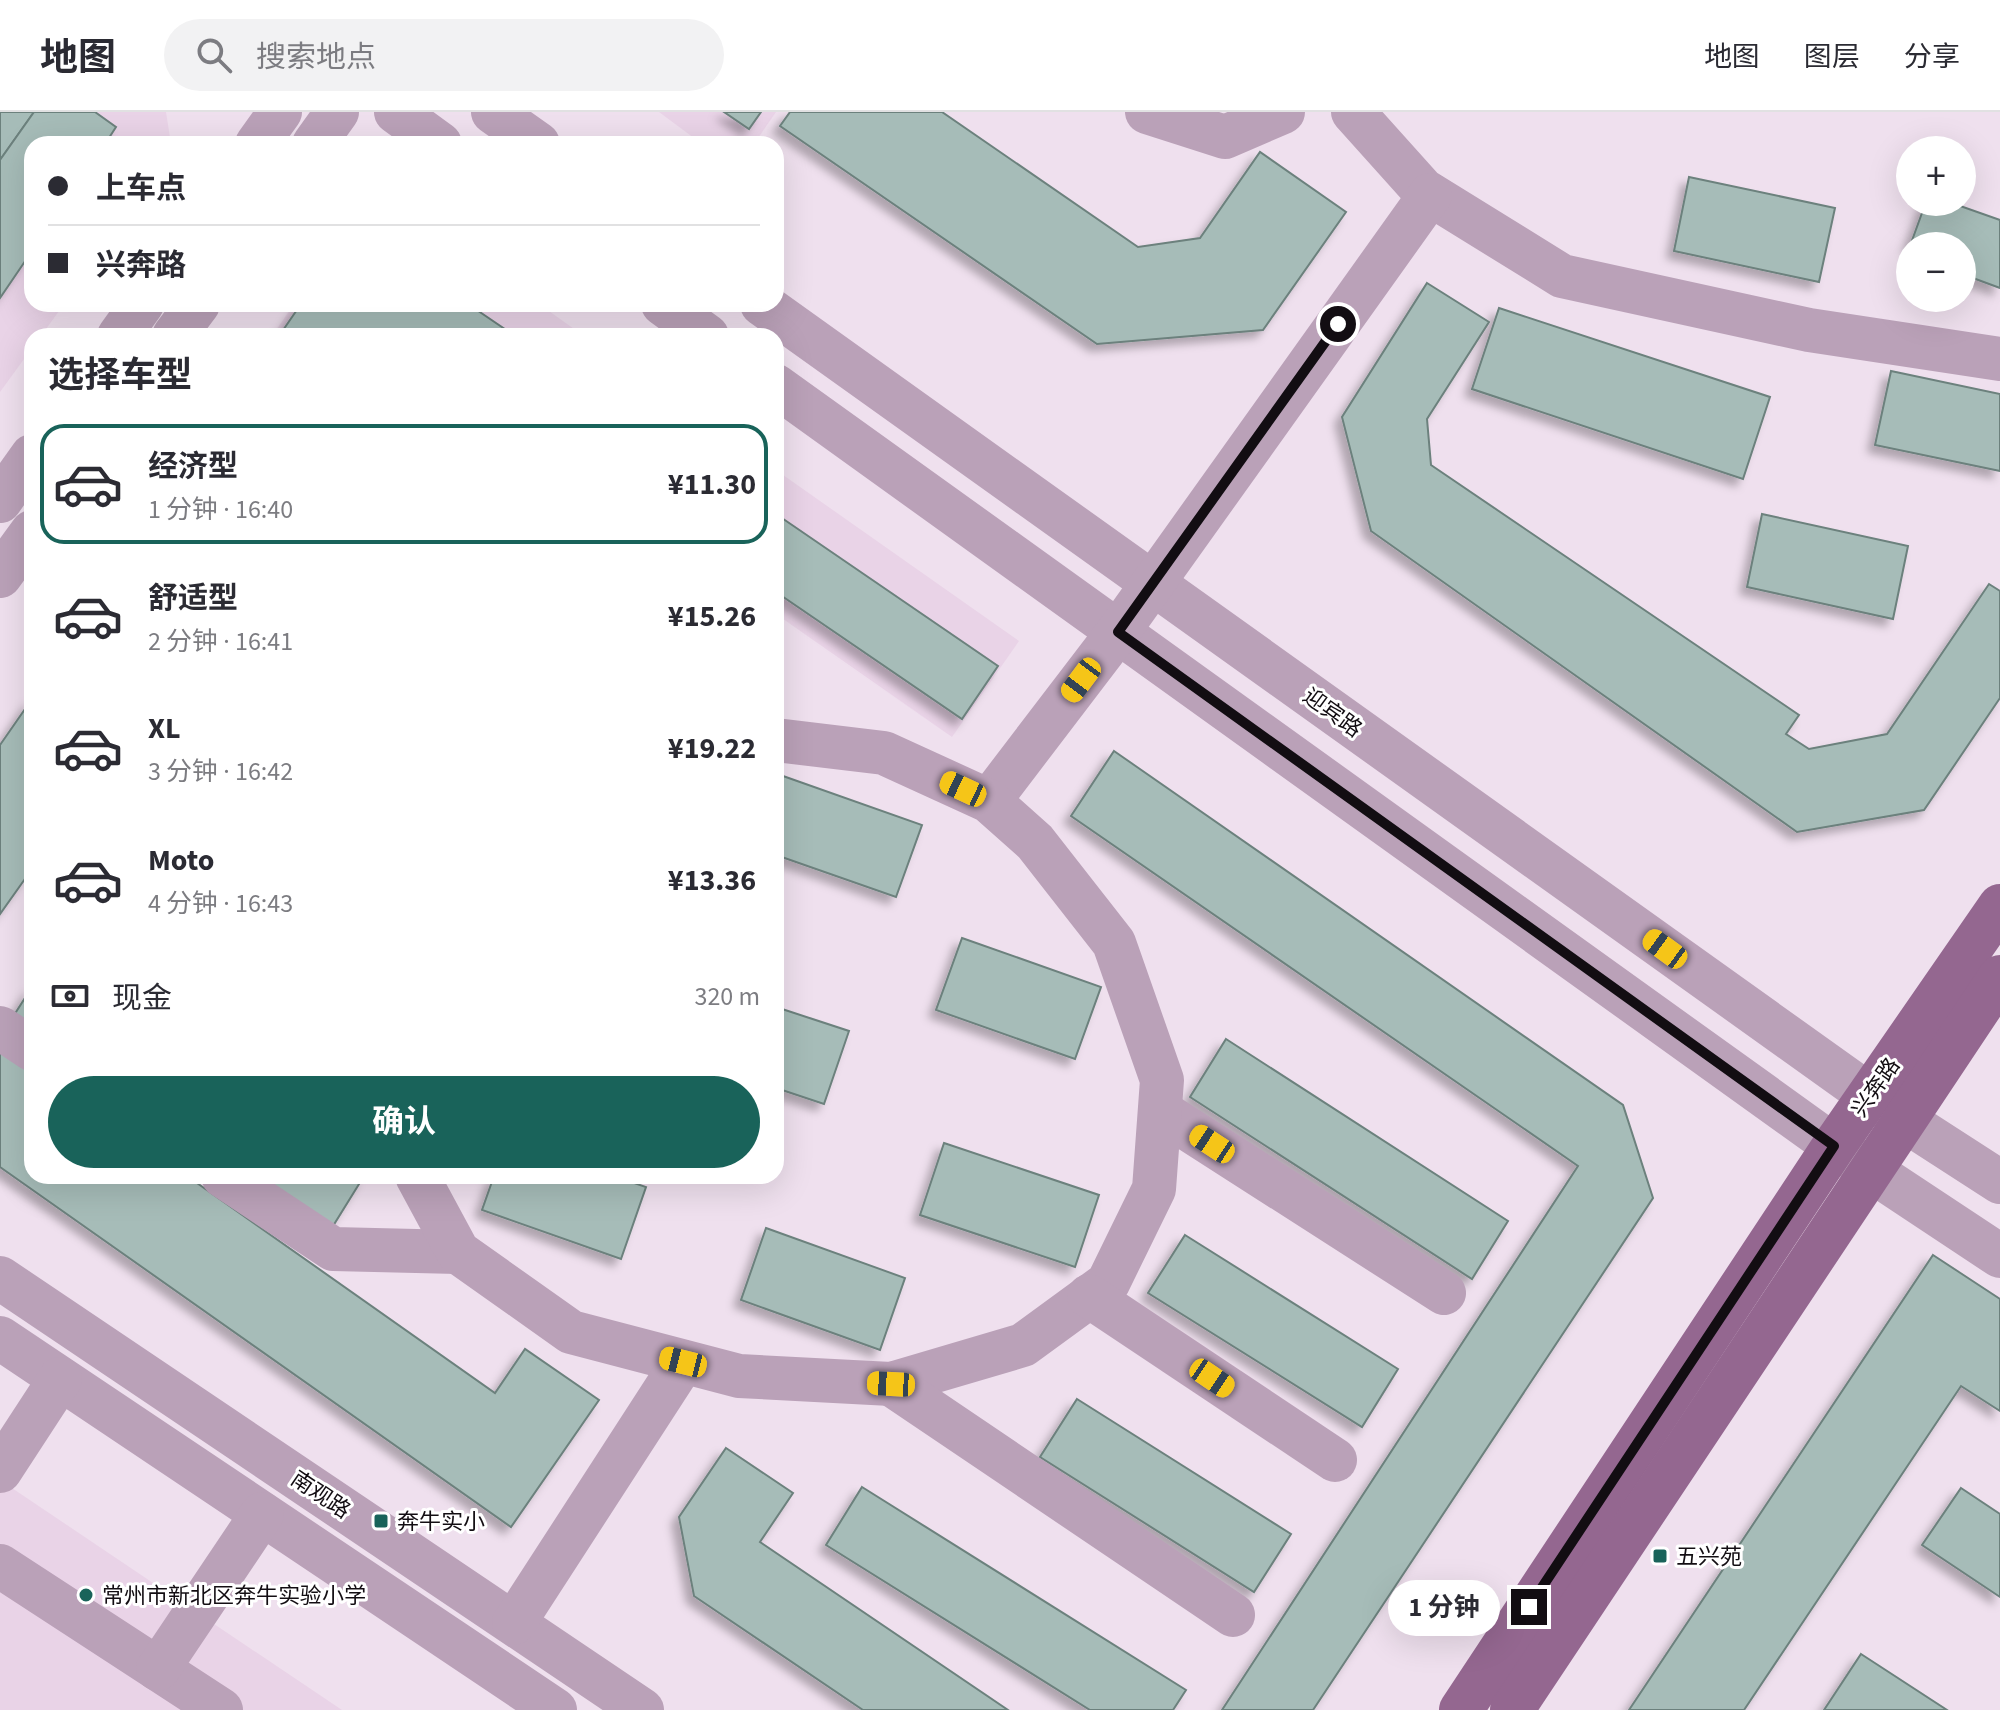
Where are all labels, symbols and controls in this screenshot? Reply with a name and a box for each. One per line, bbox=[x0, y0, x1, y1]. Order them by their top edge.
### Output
search box bbox=[164, 19, 724, 91]
text: 地图 bbox=[40, 31, 116, 85]
icon: search bbox=[192, 33, 236, 77]
text: 搜索地点 bbox=[256, 36, 376, 79]
text: 地图 bbox=[1704, 37, 1760, 77]
text: 图层 bbox=[1804, 37, 1860, 77]
text: 分享 bbox=[1904, 37, 1960, 77]
map controls bbox=[1896, 136, 1976, 312]
button: + bbox=[1896, 136, 1976, 216]
text: 上车点 bbox=[96, 167, 186, 210]
button: − bbox=[1896, 232, 1976, 312]
text: 兴奔路 bbox=[96, 244, 186, 287]
route start bbox=[1320, 306, 1356, 342]
text: 选择车型 bbox=[48, 350, 192, 401]
text: 经济型 bbox=[148, 445, 238, 488]
icon: car bbox=[52, 448, 124, 520]
text: ¥11.30 bbox=[668, 463, 756, 506]
text: 1 分钟 · 16:40 bbox=[148, 491, 293, 528]
text: 舒适型 bbox=[148, 577, 238, 620]
icon: car bbox=[52, 580, 124, 652]
text: ¥15.26 bbox=[668, 595, 756, 638]
text: 2 分钟 · 16:41 bbox=[148, 623, 293, 660]
car bbox=[1057, 654, 1105, 706]
street label: 迎宾路 bbox=[1296, 680, 1369, 745]
text: XL bbox=[148, 707, 181, 750]
icon: car bbox=[52, 712, 124, 784]
text: ¥19.22 bbox=[668, 727, 756, 770]
text: 3 分钟 · 16:42 bbox=[148, 753, 293, 790]
car bbox=[936, 768, 990, 810]
text: Moto bbox=[148, 839, 214, 882]
icon: car bbox=[52, 844, 124, 916]
text: ¥13.36 bbox=[668, 859, 756, 902]
text: 4 分钟 · 16:43 bbox=[148, 885, 293, 922]
car bbox=[1639, 925, 1691, 973]
icon: cash bbox=[48, 974, 92, 1018]
text: 现金 bbox=[112, 977, 172, 1020]
text: 320 m bbox=[694, 978, 760, 1015]
street label: 兴奔路 bbox=[1844, 1051, 1908, 1124]
button: 确认 bbox=[48, 1076, 760, 1168]
car bbox=[1185, 1121, 1239, 1167]
car bbox=[657, 1345, 709, 1379]
car bbox=[1185, 1355, 1239, 1401]
car bbox=[866, 1371, 916, 1397]
street label: 南观路 bbox=[284, 1463, 357, 1527]
place label: 奔牛实小 bbox=[397, 1506, 485, 1538]
marker: 奔牛实小 bbox=[372, 1512, 390, 1530]
place label: 五兴苑 bbox=[1676, 1541, 1742, 1573]
marker: 五兴苑 bbox=[1651, 1547, 1669, 1565]
callout: 1 分钟 bbox=[1389, 1579, 1501, 1635]
place label: 常州市新北区奔牛实验小学 bbox=[102, 1580, 366, 1612]
marker: 常州市新北区奔牛实验小学 bbox=[77, 1586, 95, 1604]
text: 1 分钟 bbox=[1409, 1589, 1479, 1626]
route end bbox=[1511, 1589, 1547, 1625]

